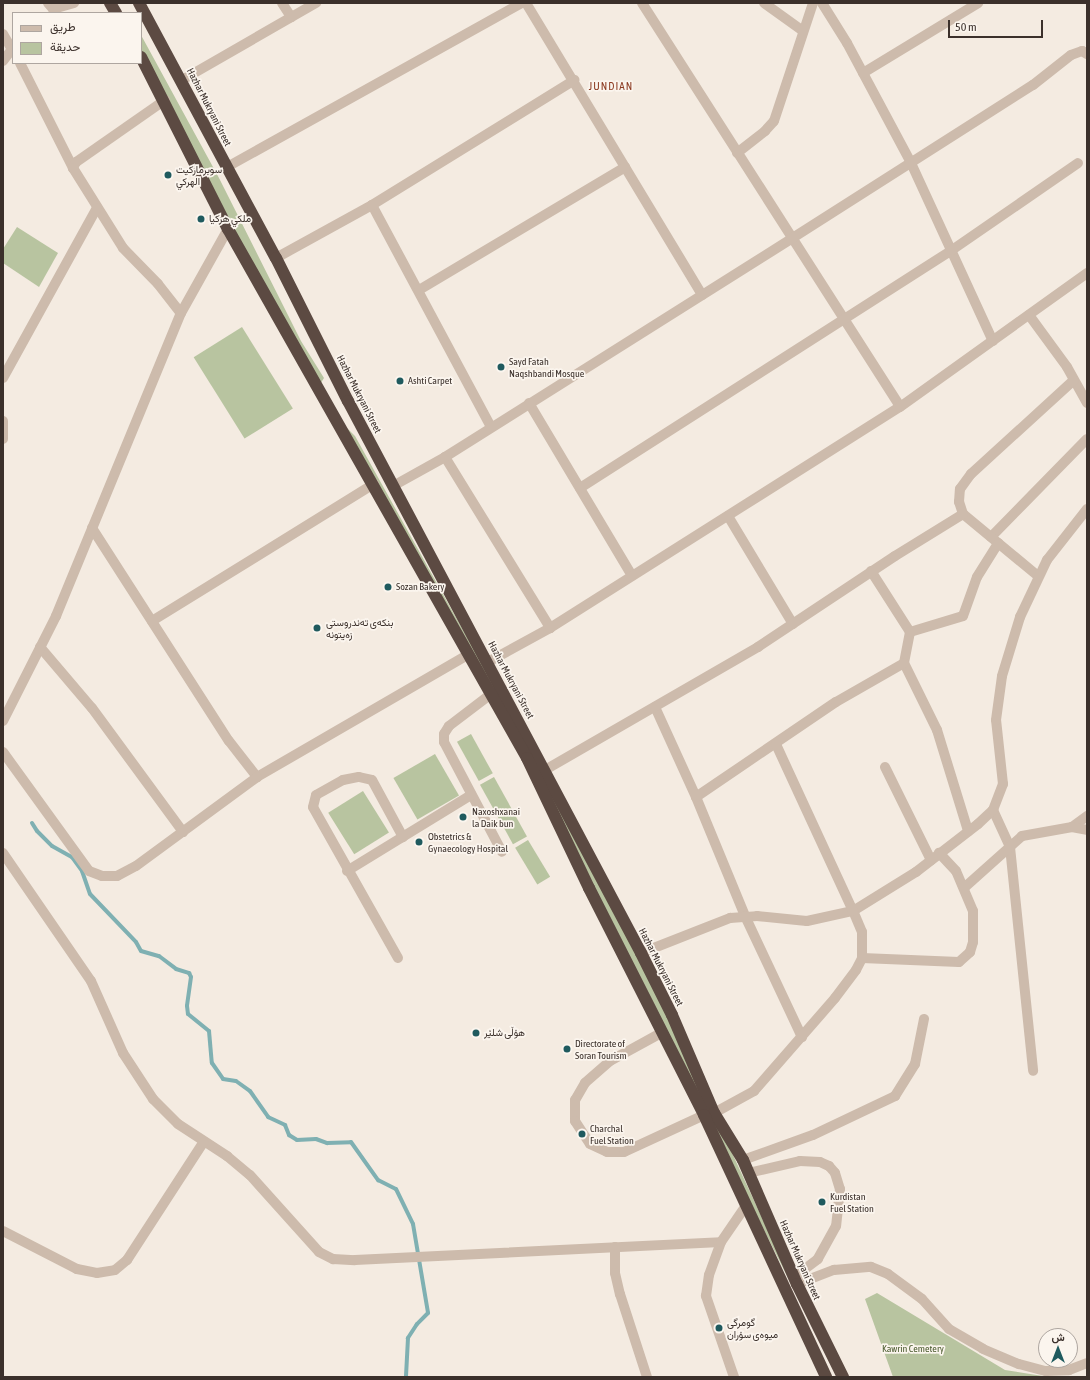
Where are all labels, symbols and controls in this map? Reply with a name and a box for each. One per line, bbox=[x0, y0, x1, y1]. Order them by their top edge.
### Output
legend bbox=[12, 12, 142, 64]
scale bar bbox=[950, 12, 1045, 38]
text: طريق bbox=[50, 20, 75, 34]
text: 50 m bbox=[955, 20, 977, 34]
text: حديقة bbox=[50, 40, 80, 54]
street label: Hazhar Mukryani Street bbox=[184, 66, 234, 148]
district label: JUNDIAN bbox=[589, 79, 633, 93]
place label: سوبرماركيت الهركي bbox=[176, 163, 222, 186]
marker: سوبرماركيت الهركي bbox=[163, 170, 173, 180]
place label: ملكي هركيا bbox=[209, 213, 251, 225]
marker: ملكي هركيا bbox=[196, 214, 206, 224]
street label: Hazhar Mukryani Street bbox=[334, 353, 384, 435]
place label: Sayd Fatah Naqshbandi Mosque bbox=[509, 355, 584, 378]
marker: Sayd Fatah Naqshbandi Mosque bbox=[496, 362, 506, 372]
place label: Ashti Carpet bbox=[408, 375, 452, 387]
marker: Ashti Carpet bbox=[395, 376, 405, 386]
place label: Sozan Bakery bbox=[396, 581, 444, 593]
marker: Sozan Bakery bbox=[383, 582, 393, 592]
place label: بنکەی تەندروستی زەیتونە bbox=[326, 616, 393, 640]
marker: بنکەی تەندروستی زەیتونە bbox=[311, 622, 323, 634]
street label: Hazhar Mukryani Street bbox=[486, 639, 536, 721]
place label: Naxoshxanai la Daik bun bbox=[472, 805, 520, 828]
marker: Naxoshxanai la Daik bun bbox=[457, 811, 469, 823]
place label: Obstetrics & Gynaecology Hospital bbox=[428, 830, 508, 854]
marker: Obstetrics & Gynaecology Hospital bbox=[413, 836, 425, 848]
street label: Hazhar Mukryani Street bbox=[636, 926, 686, 1008]
place label: هۆڵی شلێر bbox=[484, 1027, 525, 1039]
marker: هۆڵی شلێر bbox=[471, 1028, 481, 1038]
place label: Directorate of Soran Tourism bbox=[575, 1037, 627, 1060]
marker: Directorate of Soran Tourism bbox=[562, 1044, 572, 1054]
place label: Charchal Fuel Station bbox=[590, 1122, 634, 1146]
marker: Charchal Fuel Station bbox=[577, 1129, 587, 1139]
place label: Kurdistan Fuel Station bbox=[830, 1190, 874, 1214]
marker: Kurdistan Fuel Station bbox=[817, 1197, 827, 1207]
street label: Hazhar Mukryani Street bbox=[777, 1218, 823, 1302]
place label: گومرگی میوەی سۆران bbox=[727, 1316, 778, 1340]
marker: گومرگی میوەی سۆران bbox=[714, 1323, 724, 1333]
north arrow bbox=[1038, 1328, 1078, 1368]
text: ش bbox=[1051, 1331, 1065, 1343]
park label: Kawrin Cemetery bbox=[882, 1343, 944, 1355]

